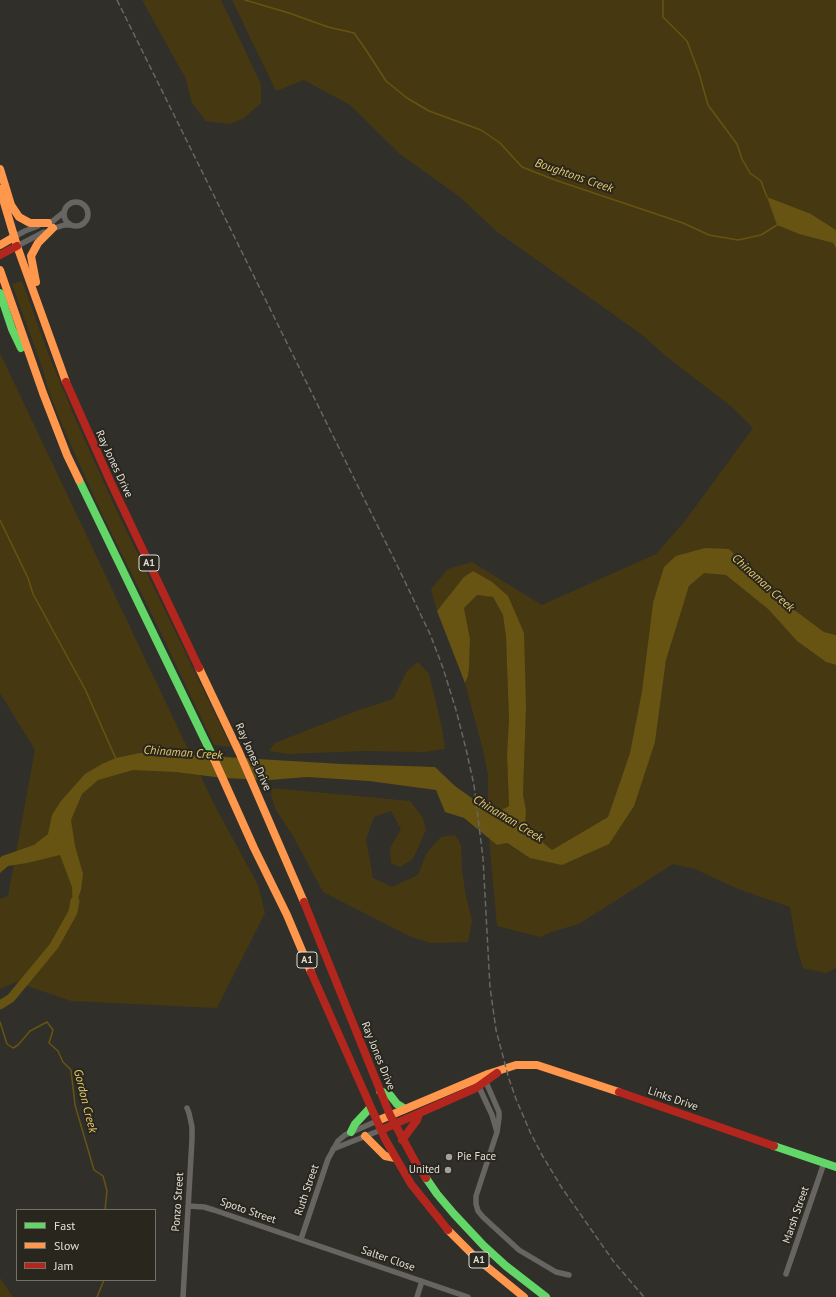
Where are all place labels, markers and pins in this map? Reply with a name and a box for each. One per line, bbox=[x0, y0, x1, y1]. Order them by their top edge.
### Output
place label: Pie Face bbox=[457, 1150, 496, 1164]
marker: Pie Face bbox=[444, 1152, 454, 1162]
place label: United bbox=[409, 1163, 440, 1177]
marker: United bbox=[443, 1165, 453, 1175]

